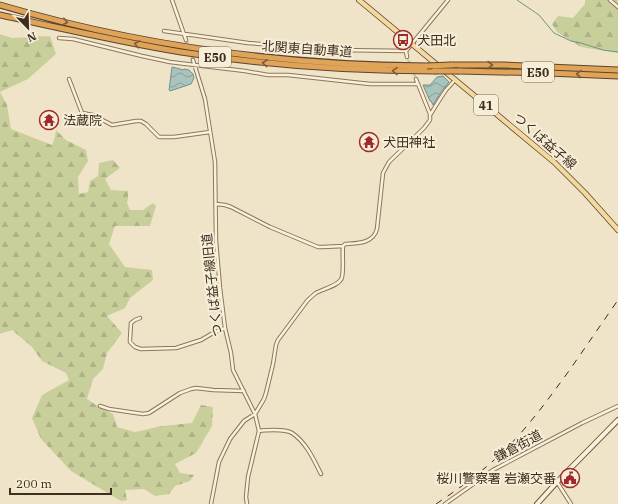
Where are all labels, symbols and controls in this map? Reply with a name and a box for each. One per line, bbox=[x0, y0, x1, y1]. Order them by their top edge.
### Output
north arrow bbox=[8, 8, 48, 48]
one-way arrow bbox=[62, 17, 68, 25]
text: N bbox=[25, 29, 39, 45]
bus stop icon: 犬田北 bbox=[392, 29, 414, 51]
place label: 犬田北 bbox=[417, 32, 456, 49]
street label: 北関東自動車道 bbox=[261, 37, 353, 61]
one-way arrow bbox=[134, 40, 140, 49]
road number: E50 bbox=[199, 47, 231, 67]
one-way arrow bbox=[262, 59, 268, 68]
one-way arrow bbox=[487, 61, 493, 69]
road number: E50 bbox=[522, 62, 554, 82]
one-way arrow bbox=[392, 67, 398, 75]
one-way arrow bbox=[576, 70, 582, 78]
road number: 41 bbox=[474, 95, 498, 115]
temple icon: 法蔵院 bbox=[38, 109, 60, 131]
street label: つくば益子線 bbox=[510, 109, 580, 173]
place label: 法蔵院 bbox=[63, 112, 102, 129]
temple icon: 犬田神社 bbox=[358, 131, 380, 153]
place label: 犬田神社 bbox=[383, 134, 435, 151]
street label: つくば益子線旧道 bbox=[198, 232, 226, 338]
street label: 鎌倉街道 bbox=[491, 426, 545, 466]
public building icon: 桜川警察署 岩瀬交番 bbox=[559, 467, 581, 489]
scale bar bbox=[10, 470, 111, 496]
place label: 桜川警察署 岩瀬交番 bbox=[436, 470, 556, 487]
text: 200 m bbox=[16, 476, 52, 491]

